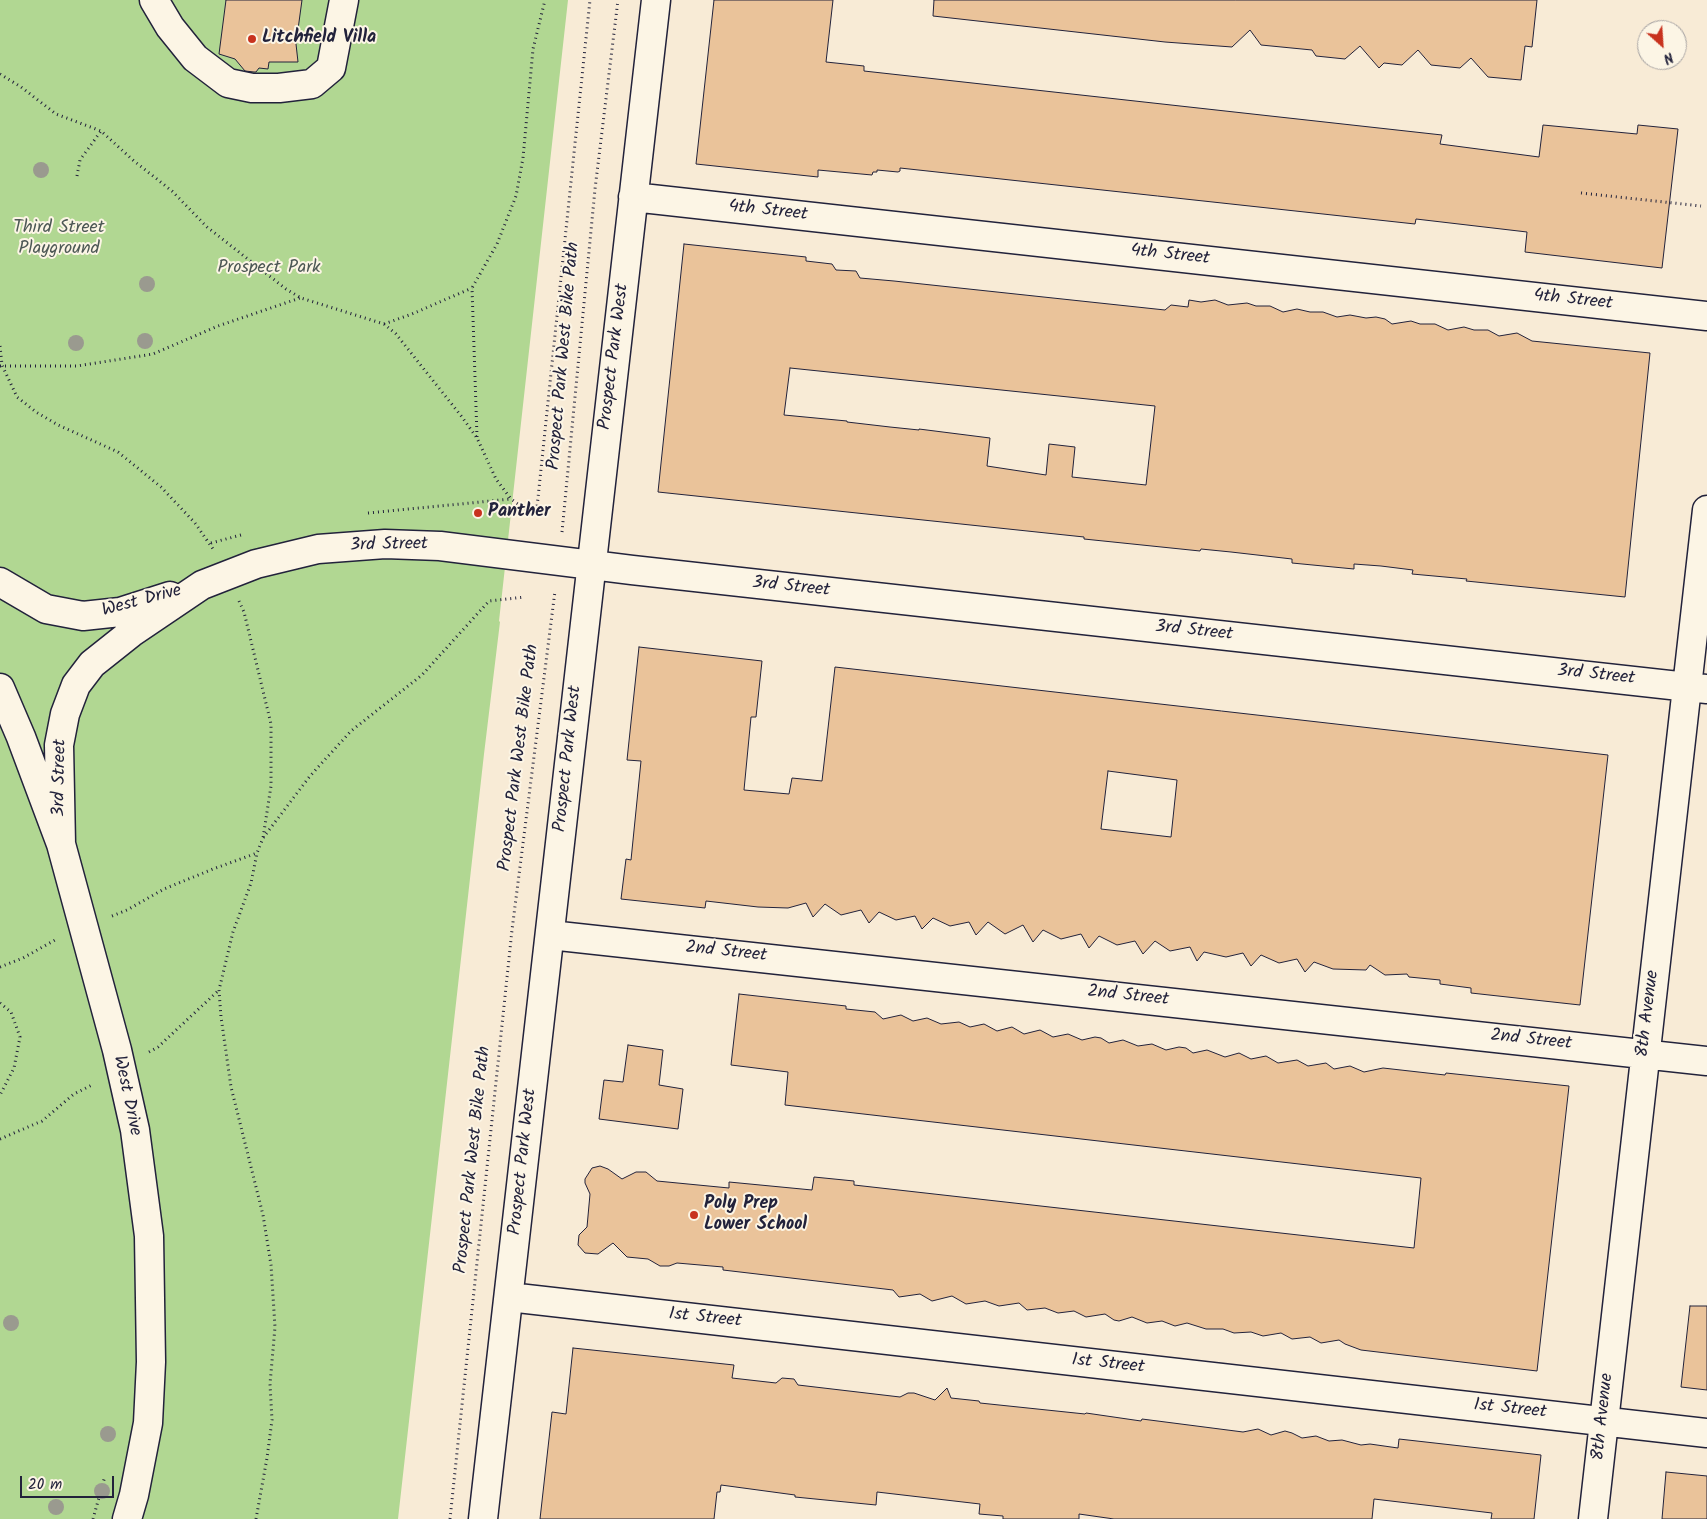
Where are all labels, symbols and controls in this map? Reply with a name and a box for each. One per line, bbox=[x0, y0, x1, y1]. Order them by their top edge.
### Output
north arrow bbox=[1637, 20, 1687, 70]
place label: Litchfield Villa bbox=[262, 28, 376, 50]
marker: Litchfield Villa bbox=[246, 33, 258, 45]
text: N bbox=[1659, 46, 1677, 69]
street label: 4th Street bbox=[727, 197, 809, 227]
park label: Third Street Playground bbox=[13, 218, 105, 260]
street label: Prospect Park West Bike Path bbox=[544, 241, 586, 471]
street label: 4th Street bbox=[1129, 241, 1211, 271]
park label: Prospect Park bbox=[217, 258, 321, 280]
street label: Prospect Park West bbox=[595, 283, 635, 431]
street label: 4th Street bbox=[1532, 286, 1614, 316]
place label: Panther bbox=[488, 502, 551, 524]
marker: Panther bbox=[472, 507, 484, 519]
street label: 3rd Street bbox=[350, 535, 428, 557]
street label: 3rd Street bbox=[751, 573, 831, 603]
street label: West Drive bbox=[100, 581, 184, 623]
street label: 3rd Street bbox=[1154, 617, 1234, 647]
street label: Prospect Park West Bike Path bbox=[495, 643, 545, 873]
street label: 3rd Street bbox=[1556, 661, 1636, 691]
street label: Prospect Park West bbox=[551, 685, 587, 833]
street label: 3rd Street bbox=[50, 739, 72, 817]
street label: 2nd Street bbox=[684, 938, 768, 968]
street label: 8th Avenue bbox=[1633, 969, 1665, 1059]
street label: 2nd Street bbox=[1086, 982, 1170, 1012]
street label: 2nd Street bbox=[1489, 1026, 1573, 1056]
street label: Prospect Park West Bike Path bbox=[451, 1045, 497, 1275]
street label: West Drive bbox=[107, 1054, 145, 1138]
street label: Prospect Park West bbox=[506, 1088, 542, 1236]
place label: Poly Prep Lower School bbox=[704, 1194, 807, 1236]
marker: Poly Prep Lower School bbox=[688, 1209, 700, 1221]
street label: 1st Street bbox=[667, 1304, 743, 1334]
street label: 1st Street bbox=[1070, 1350, 1146, 1380]
street label: 8th Avenue bbox=[1589, 1372, 1619, 1462]
street label: 1st Street bbox=[1472, 1395, 1548, 1425]
scale bar bbox=[22, 1466, 116, 1498]
text: 20 m bbox=[28, 1473, 62, 1497]

